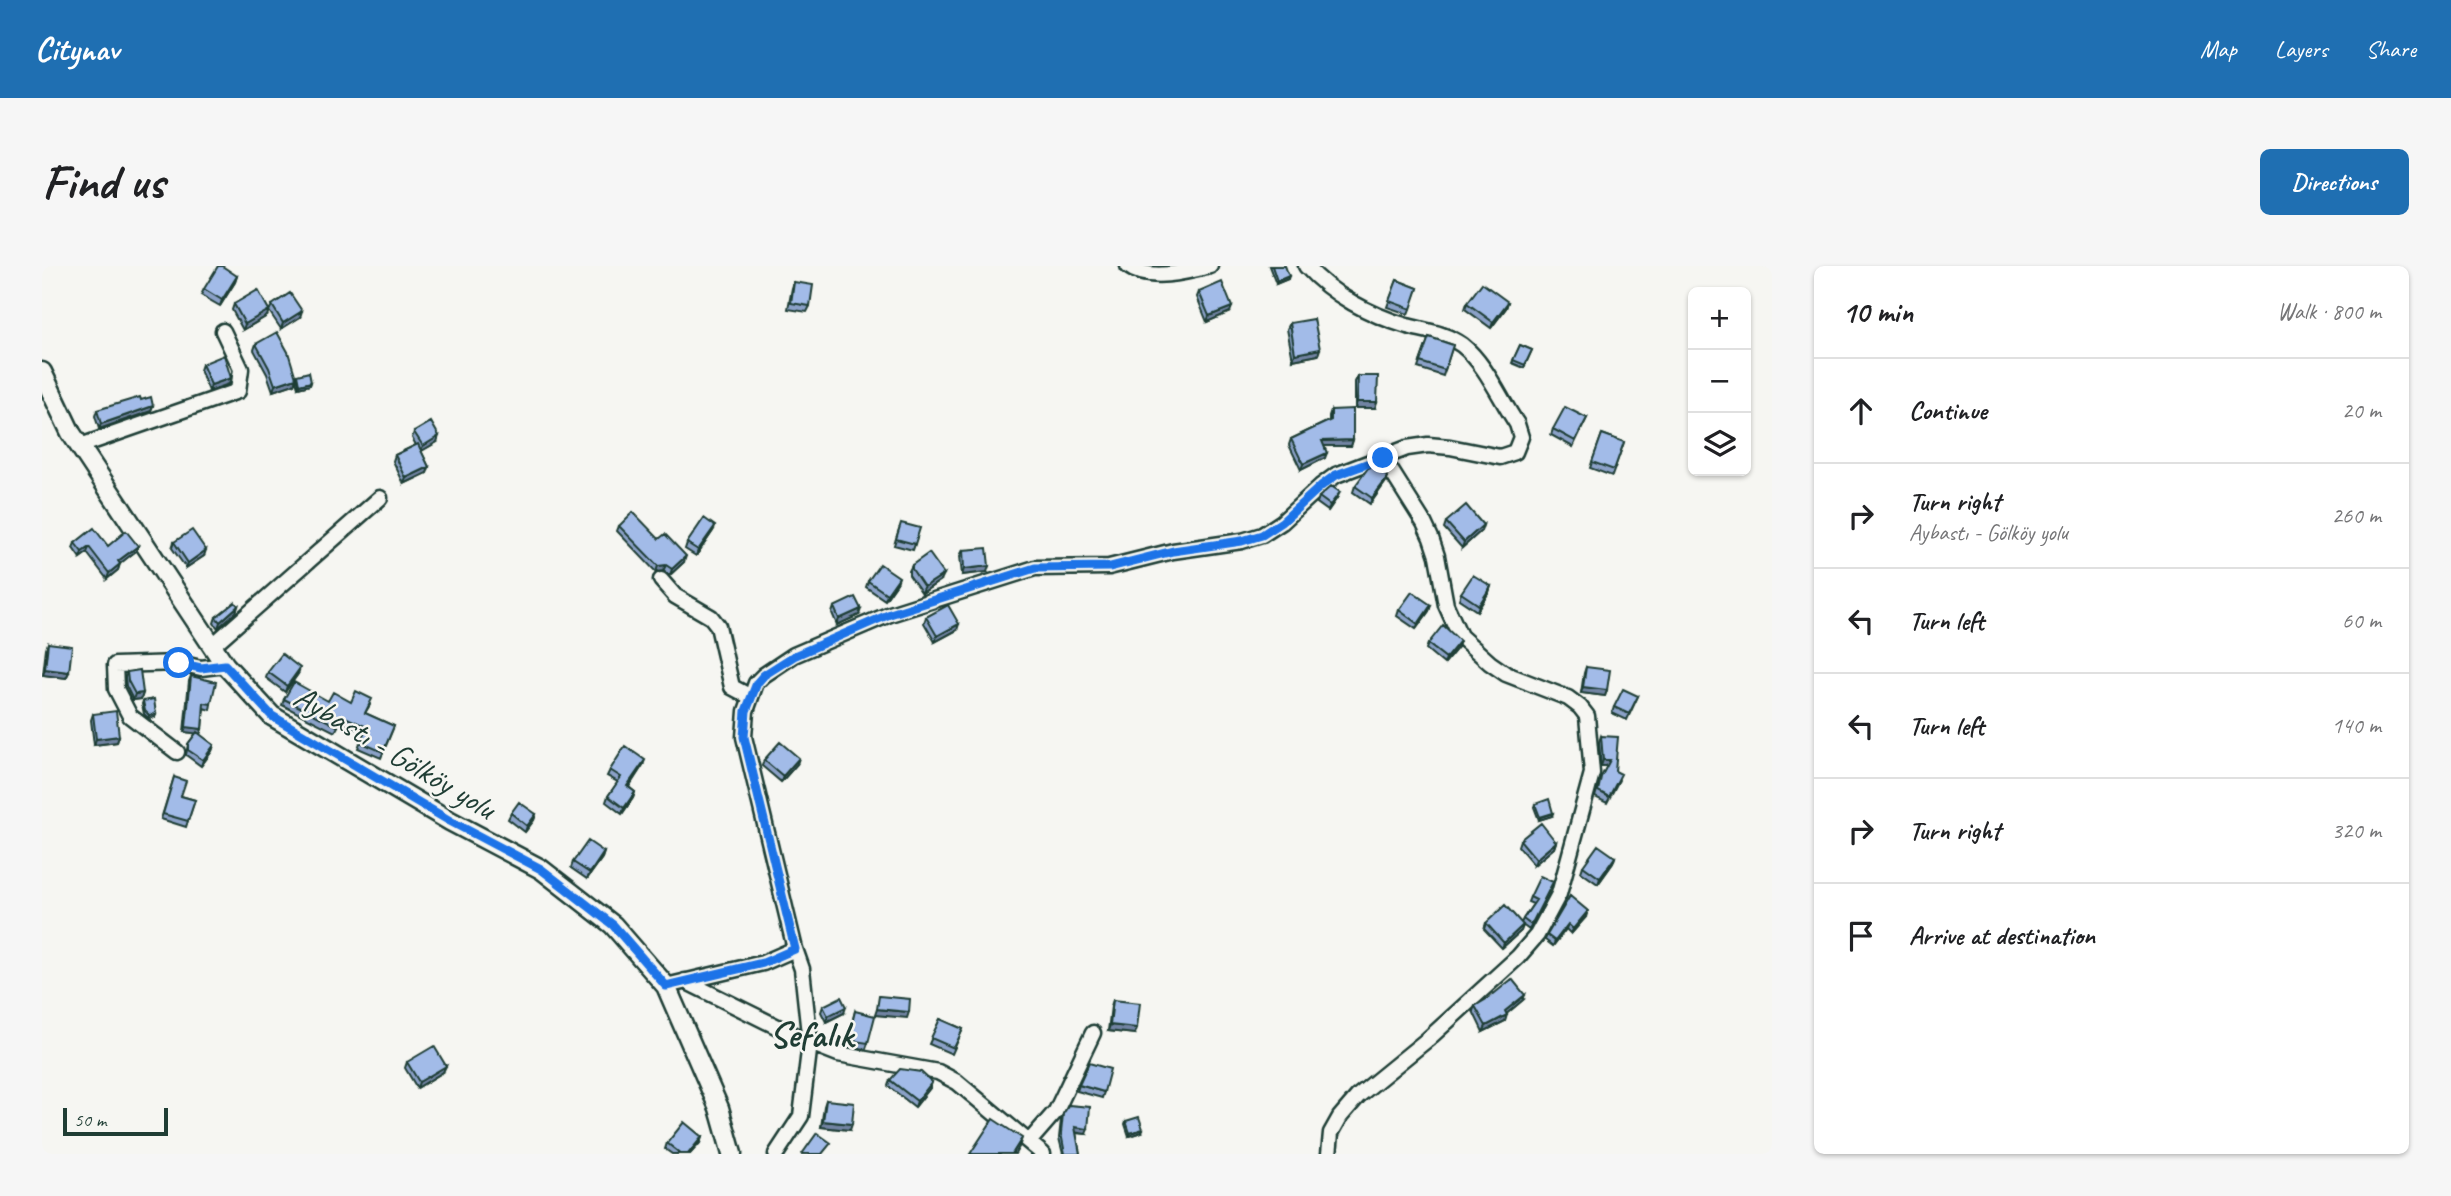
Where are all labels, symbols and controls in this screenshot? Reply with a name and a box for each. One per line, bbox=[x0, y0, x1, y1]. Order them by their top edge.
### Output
text: Citynav bbox=[35, 28, 119, 70]
text: Map bbox=[2200, 34, 2237, 64]
text: Layers bbox=[2275, 34, 2328, 64]
text: Share bbox=[2366, 34, 2416, 64]
button: Directions bbox=[2260, 149, 2409, 215]
text: Find us bbox=[42, 151, 164, 213]
map controls bbox=[1688, 287, 1751, 476]
button: + bbox=[1688, 287, 1751, 350]
text: 10 min bbox=[1842, 293, 1913, 331]
text: Walk · 800 m bbox=[2277, 297, 2381, 326]
button: − bbox=[1688, 350, 1751, 413]
icon: ahead bbox=[1842, 392, 1880, 430]
text: Continue bbox=[1909, 394, 1987, 427]
text: 20 m bbox=[2342, 396, 2381, 425]
button: layers bbox=[1688, 413, 1751, 476]
route end bbox=[1367, 442, 1398, 473]
text: Turn right bbox=[1909, 485, 2000, 518]
icon: right bbox=[1842, 497, 1880, 535]
text: 260 m bbox=[2332, 501, 2381, 530]
text: Aybastı - Gölköy yolu bbox=[1909, 518, 2068, 547]
icon: left bbox=[1842, 602, 1880, 640]
text: Turn left bbox=[1909, 604, 1984, 637]
text: 60 m bbox=[2342, 606, 2381, 635]
route start bbox=[163, 647, 194, 678]
street label: Aybastı - Gölköy yolu bbox=[286, 675, 505, 830]
icon: left bbox=[1842, 707, 1880, 745]
text: Turn left bbox=[1909, 709, 1984, 742]
text: 140 m bbox=[2332, 711, 2381, 740]
icon: right bbox=[1842, 812, 1880, 850]
text: Turn right bbox=[1909, 814, 2000, 847]
text: 320 m bbox=[2332, 816, 2381, 845]
icon: arrive bbox=[1842, 917, 1880, 955]
text: Arrive at destination bbox=[1909, 919, 2095, 952]
district label: Sefalık bbox=[769, 1011, 856, 1058]
scale bar bbox=[63, 1105, 168, 1137]
text: 50 m bbox=[74, 1108, 106, 1132]

